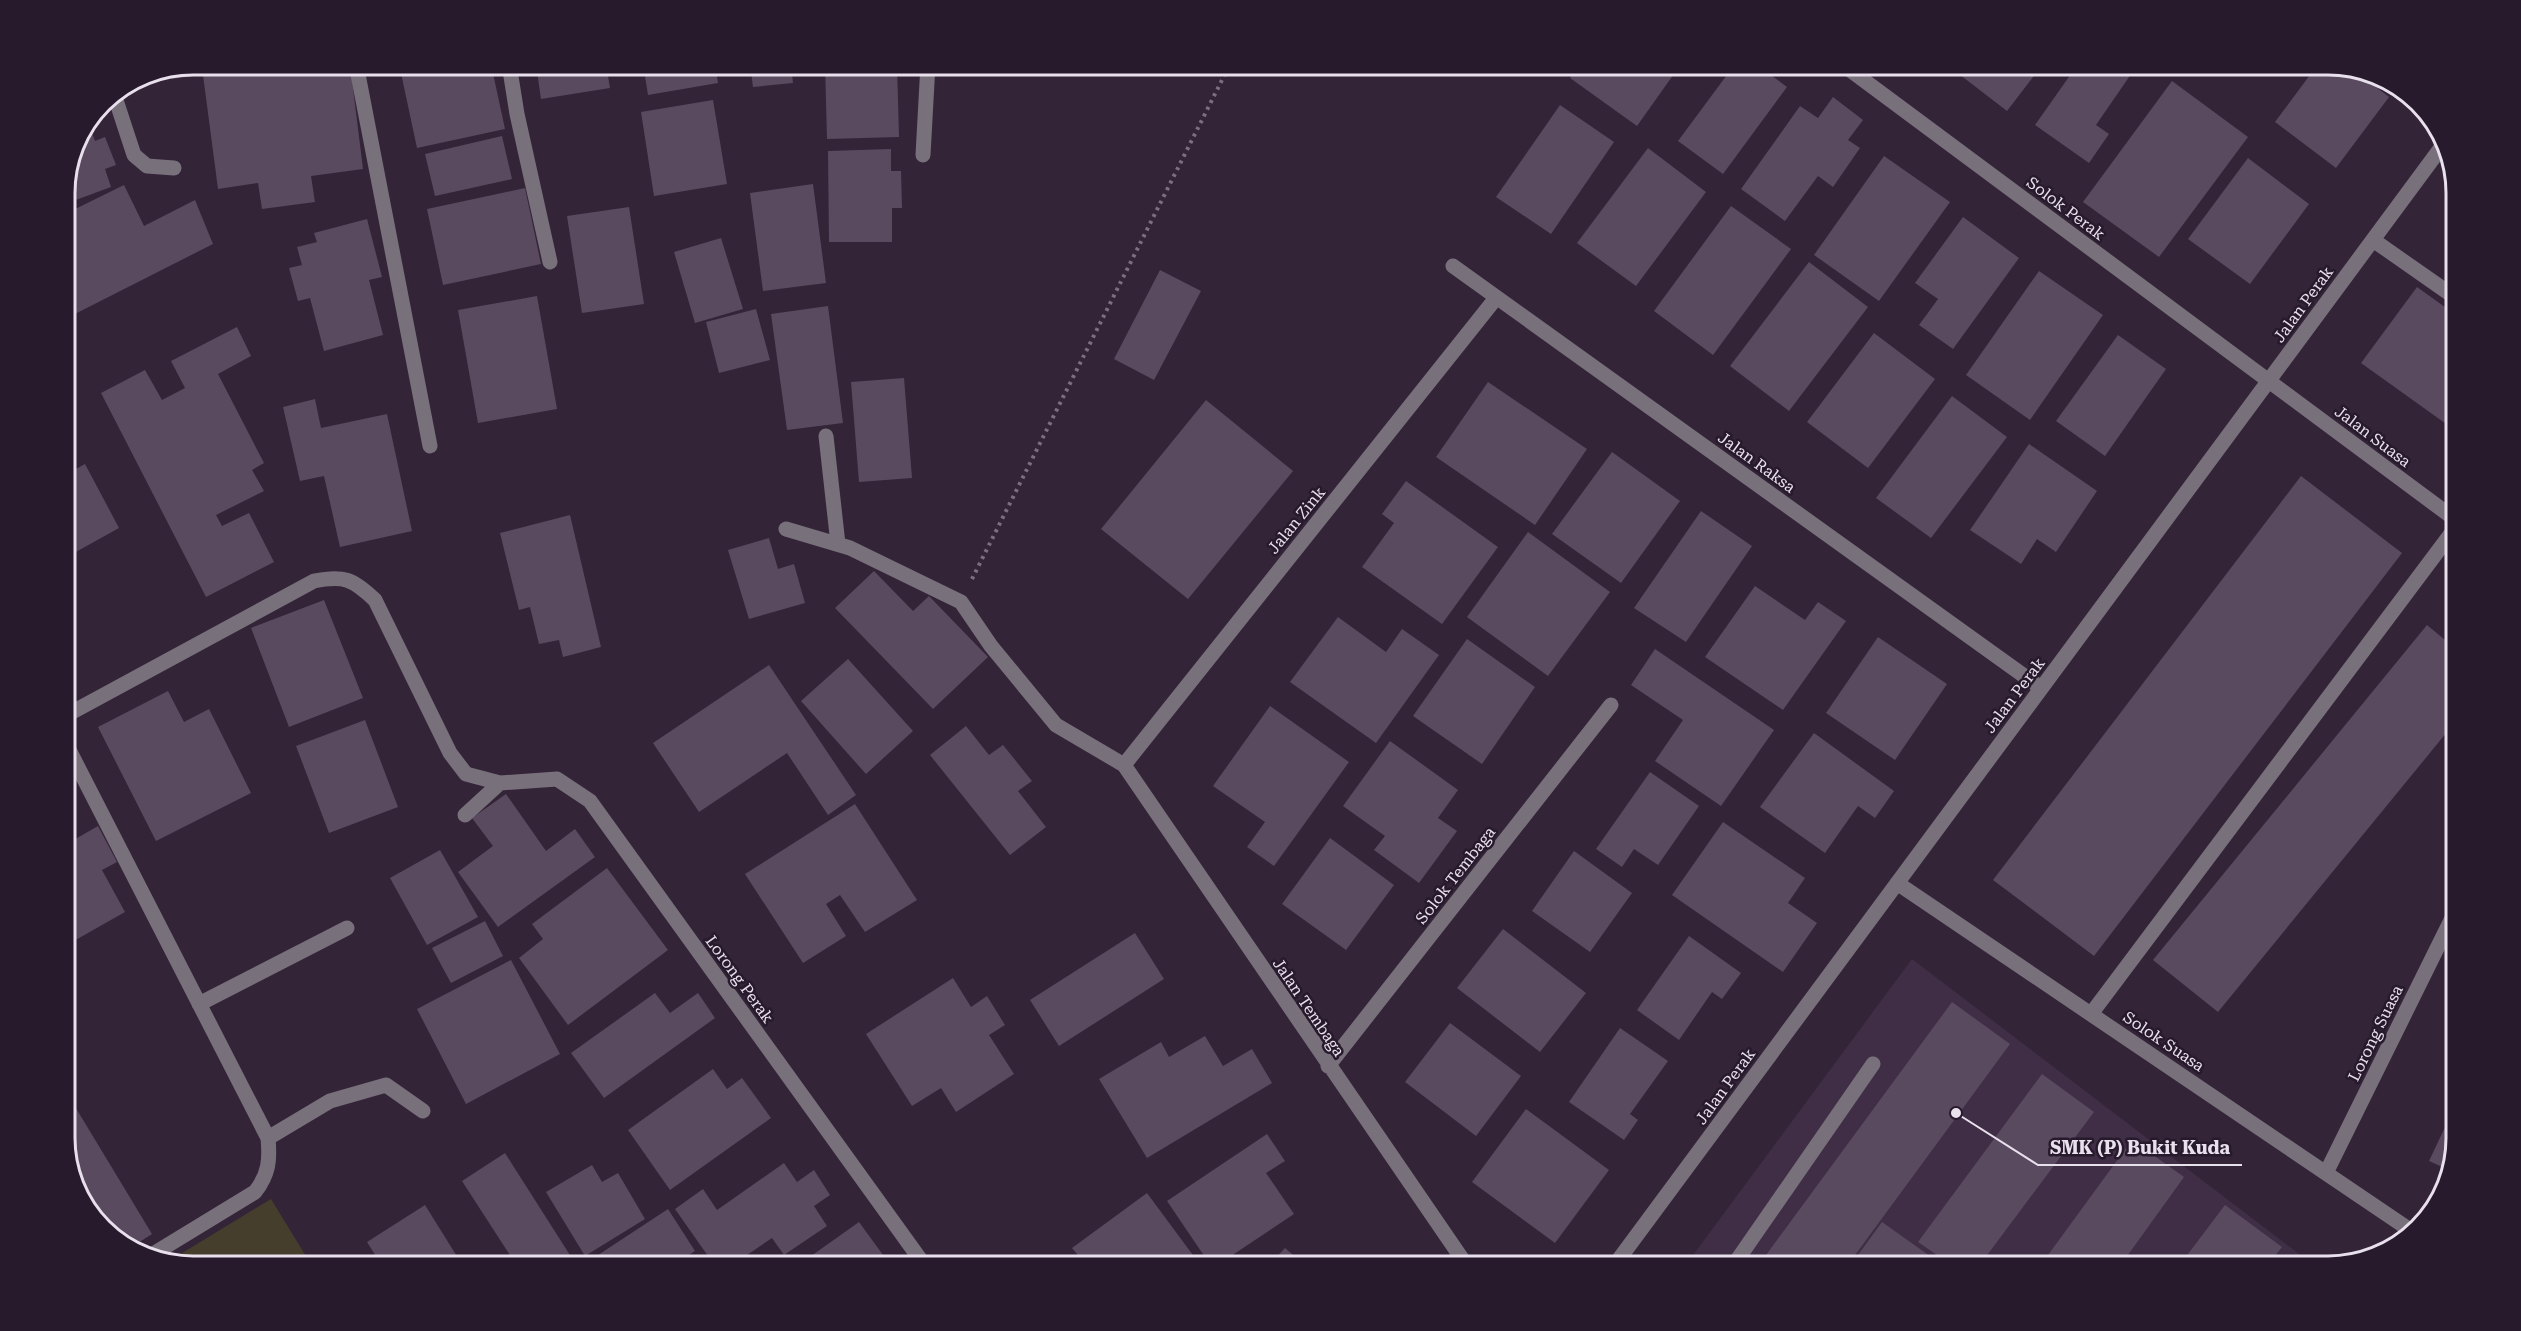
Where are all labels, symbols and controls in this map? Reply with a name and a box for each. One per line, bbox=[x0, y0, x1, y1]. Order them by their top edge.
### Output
street label: Solok Perak bbox=[2023, 173, 2109, 244]
street label: Jalan Perak bbox=[2269, 263, 2337, 346]
street label: Jalan Suasa bbox=[2331, 402, 2415, 471]
street label: Jalan Raksa bbox=[1714, 428, 1799, 497]
street label: Jalan Zink bbox=[1264, 483, 1329, 558]
street label: Jalan Perak bbox=[1980, 654, 2049, 737]
street label: Solok Tembaga bbox=[1412, 823, 1499, 928]
street label: Lorong Perak bbox=[702, 932, 778, 1027]
street label: Jalan Tembaga bbox=[1269, 955, 1349, 1060]
street label: Lorong Suasa bbox=[2344, 982, 2407, 1084]
street label: Solok Suasa bbox=[2120, 1007, 2208, 1076]
street label: Jalan Perak bbox=[1691, 1045, 1759, 1128]
callout: SMK (P) Bukit Kuda bbox=[2038, 1129, 2242, 1165]
text: SMK (P) Bukit Kuda bbox=[2050, 1137, 2230, 1158]

